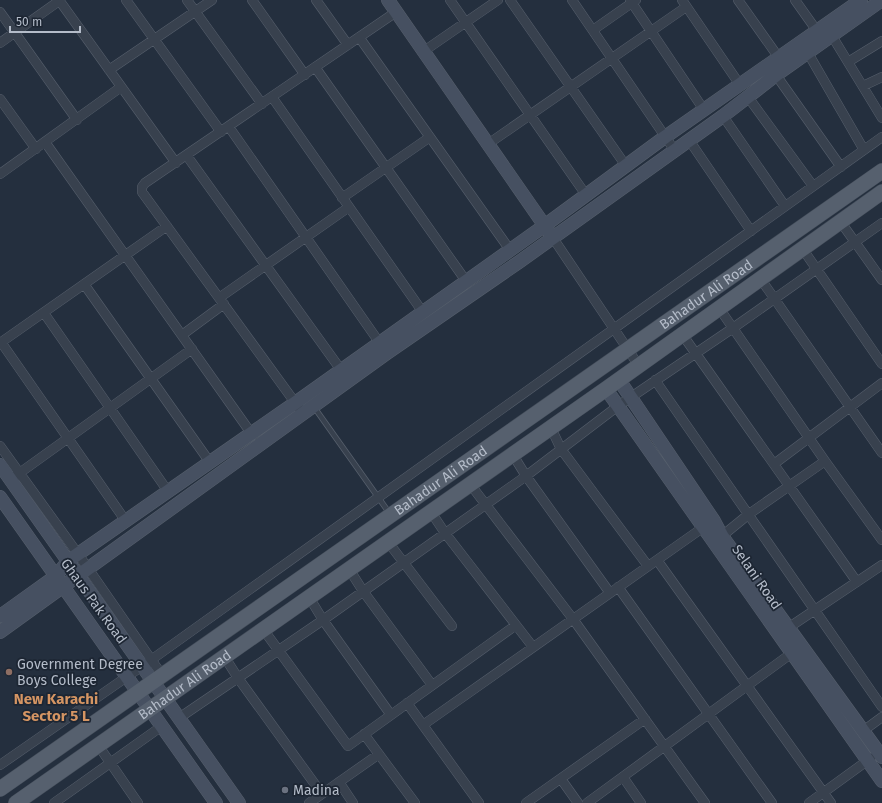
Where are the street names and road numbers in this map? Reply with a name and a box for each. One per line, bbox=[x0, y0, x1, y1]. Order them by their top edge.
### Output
street label: Bahadur Ali Road bbox=[656, 256, 756, 333]
street label: Bahadur Ali Road bbox=[391, 442, 491, 519]
street label: Selani Road bbox=[728, 542, 785, 613]
street label: Ghaus Pak Road bbox=[57, 555, 130, 647]
street label: Bahadur Ali Road bbox=[135, 647, 235, 724]

